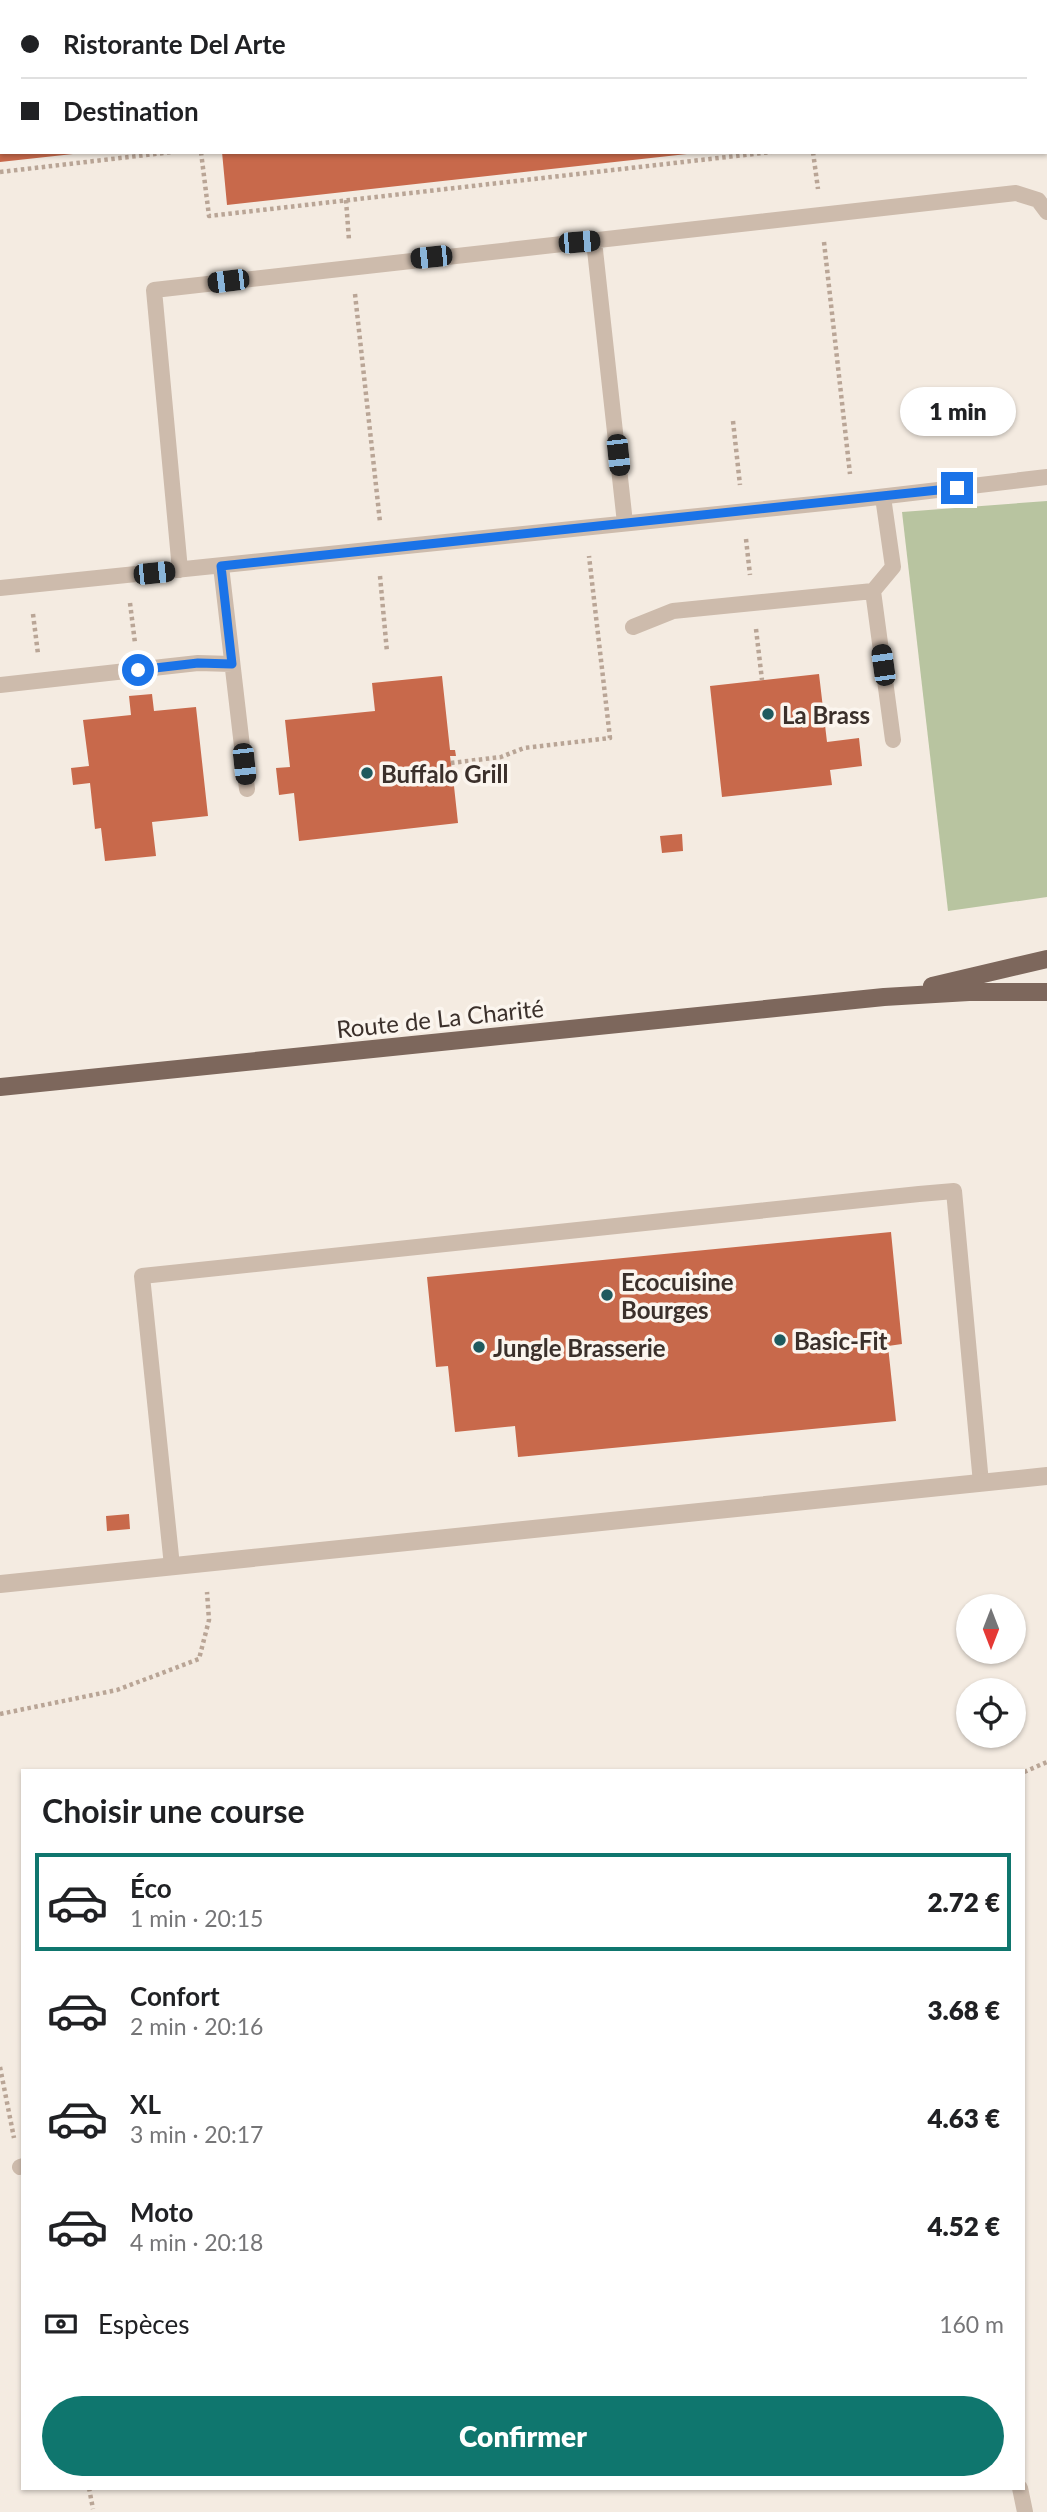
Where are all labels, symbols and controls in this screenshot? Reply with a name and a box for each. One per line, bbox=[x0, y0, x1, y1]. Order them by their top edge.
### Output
text: Ristorante Del Arte bbox=[63, 28, 286, 60]
text: Destination bbox=[63, 95, 199, 127]
car bbox=[558, 230, 601, 254]
car bbox=[410, 244, 453, 270]
car bbox=[206, 268, 251, 294]
callout: 1 min bbox=[899, 386, 1015, 435]
text: 1 min bbox=[929, 397, 987, 425]
car bbox=[606, 433, 631, 477]
route end bbox=[941, 472, 973, 504]
car bbox=[133, 560, 176, 586]
car bbox=[870, 643, 897, 687]
route start bbox=[122, 654, 154, 686]
place label: La Brass bbox=[782, 700, 870, 729]
marker: La Brass bbox=[760, 706, 776, 722]
car bbox=[232, 742, 257, 786]
place label: Buffalo Grill bbox=[381, 759, 508, 788]
marker: Buffalo Grill bbox=[359, 765, 375, 781]
street label: Route de La Charité bbox=[335, 993, 545, 1043]
place label: Ecocuisine Bourges bbox=[621, 1267, 734, 1324]
marker: Ecocuisine Bourges bbox=[599, 1287, 615, 1303]
place label: Basic-Fit bbox=[794, 1326, 888, 1355]
marker: Basic-Fit bbox=[772, 1332, 788, 1348]
place label: Jungle Brasserie bbox=[493, 1333, 666, 1362]
marker: Jungle Brasserie bbox=[471, 1339, 487, 1355]
north arrow bbox=[956, 1594, 1026, 1664]
map controls bbox=[956, 1594, 1026, 1748]
button: locate bbox=[956, 1678, 1026, 1748]
text: Choisir une course bbox=[42, 1791, 305, 1830]
icon: car bbox=[46, 1871, 109, 1934]
text: Éco bbox=[130, 1872, 172, 1904]
text: 2.72 € bbox=[927, 1886, 1000, 1918]
text: 1 min · 20:15 bbox=[130, 1904, 263, 1932]
icon: car bbox=[46, 1979, 109, 2042]
text: Confort bbox=[130, 1980, 220, 2012]
text: 3.68 € bbox=[927, 1994, 1000, 2026]
text: 2 min · 20:16 bbox=[130, 2012, 263, 2040]
icon: car bbox=[46, 2087, 109, 2150]
text: XL bbox=[130, 2088, 161, 2120]
text: 4.63 € bbox=[927, 2102, 1000, 2134]
text: 3 min · 20:17 bbox=[130, 2120, 263, 2148]
icon: car bbox=[46, 2195, 109, 2258]
text: Moto bbox=[130, 2196, 193, 2228]
text: 4.52 € bbox=[927, 2210, 1000, 2242]
text: 4 min · 20:18 bbox=[130, 2228, 263, 2256]
icon: cash bbox=[42, 2305, 80, 2343]
text: Espèces bbox=[98, 2308, 190, 2340]
text: 160 m bbox=[939, 2310, 1004, 2338]
button: Confirmer bbox=[42, 2396, 1004, 2476]

